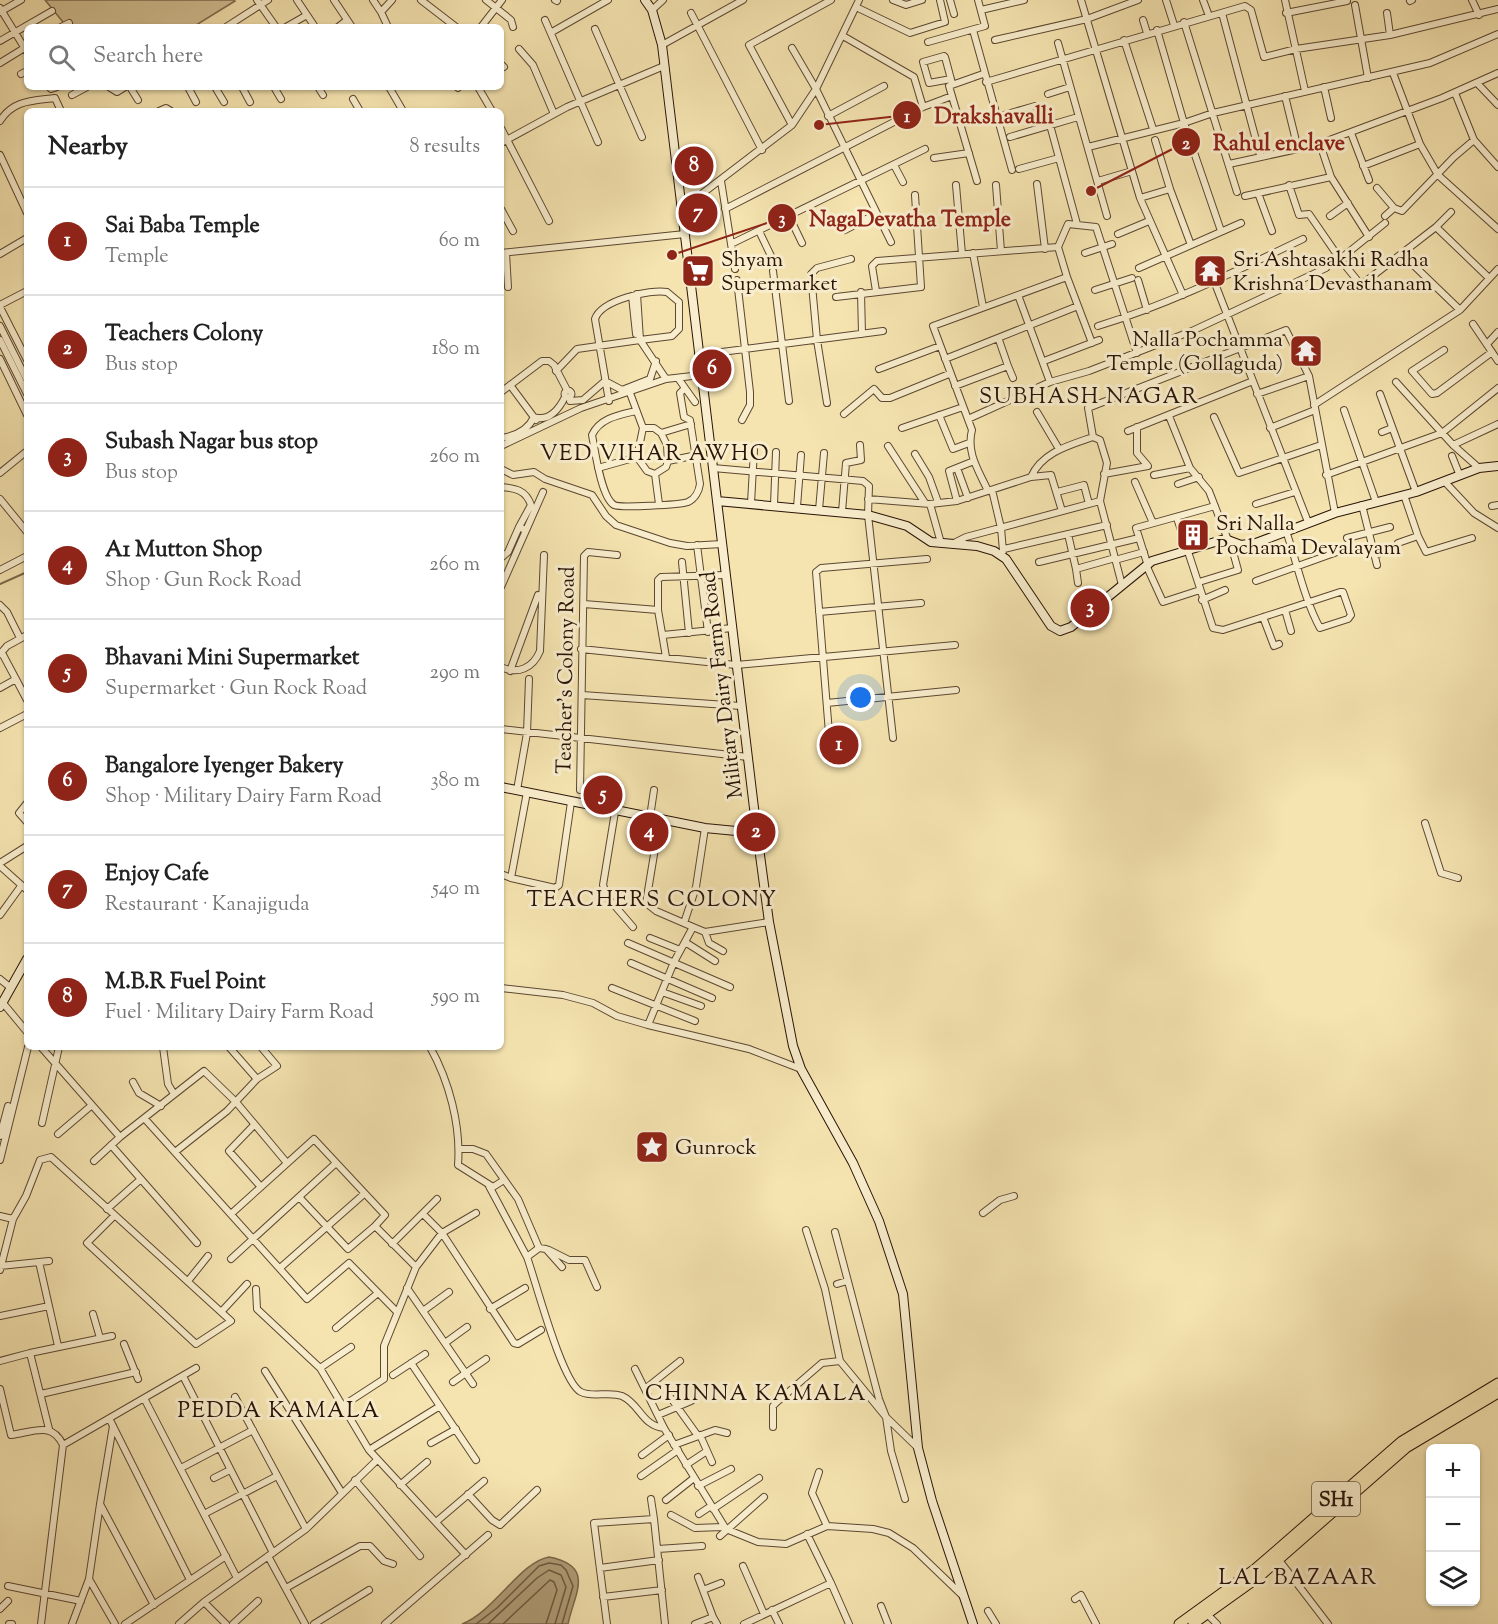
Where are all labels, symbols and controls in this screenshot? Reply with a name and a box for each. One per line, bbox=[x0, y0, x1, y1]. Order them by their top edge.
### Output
search box bbox=[24, 24, 504, 90]
icon: search bbox=[45, 41, 78, 74]
text: Search here bbox=[93, 41, 203, 73]
callout: Drakshavalli bbox=[892, 95, 1065, 135]
text: Drakshavalli bbox=[934, 102, 1054, 134]
text: 1 bbox=[904, 105, 911, 131]
callout: Rahul enclave bbox=[1171, 122, 1357, 162]
text: Nearby bbox=[48, 129, 128, 166]
text: Rahul enclave bbox=[1213, 129, 1345, 161]
text: 2 bbox=[1182, 132, 1191, 158]
text: 8 results bbox=[409, 133, 480, 162]
pin: 8 bbox=[674, 144, 714, 188]
pin: 7 bbox=[678, 190, 718, 236]
callout: NagaDevatha Temple bbox=[767, 198, 1023, 238]
text: NagaDevatha Temple bbox=[809, 205, 1011, 237]
text: 3 bbox=[778, 207, 786, 233]
text: Sai Baba Temple bbox=[105, 211, 260, 243]
text: 1 bbox=[64, 227, 71, 256]
text: 60 m bbox=[439, 227, 480, 256]
text: Temple bbox=[105, 243, 169, 272]
place label: Shyam Supermarket bbox=[721, 246, 837, 300]
place label: Sri Ashtasakhi Radha Krishna Devasthanam bbox=[1233, 246, 1432, 300]
supermarket icon: Shyam Supermarket bbox=[680, 253, 716, 289]
temple icon: Sri Ashtasakhi Radha Krishna Devasthanam bbox=[1192, 253, 1228, 289]
text: Teachers Colony bbox=[105, 319, 263, 351]
place label: Nalla Pochamma Temple (Gollaguda) bbox=[1106, 326, 1283, 380]
temple icon: Nalla Pochamma Temple (Gollaguda) bbox=[1288, 333, 1324, 369]
text: 2 bbox=[63, 335, 72, 364]
text: 180 m bbox=[432, 335, 480, 364]
pin: 6 bbox=[692, 346, 732, 392]
text: Bus stop bbox=[105, 351, 178, 380]
district label: SUBHASH NAGAR bbox=[979, 382, 1199, 414]
text: Subash Nagar bus stop bbox=[105, 427, 318, 459]
district label: VED VIHAR AWHO bbox=[540, 439, 770, 471]
text: 3 bbox=[63, 443, 72, 472]
text: 260 m bbox=[429, 443, 480, 472]
text: Bus stop bbox=[105, 459, 178, 488]
place label: Sri Nalla Pochama Devalayam bbox=[1216, 510, 1401, 564]
building icon: Sri Nalla Pochama Devalayam bbox=[1175, 517, 1211, 553]
text: A1 Mutton Shop bbox=[105, 535, 262, 567]
text: 4 bbox=[62, 551, 73, 580]
text: 260 m bbox=[429, 551, 480, 580]
street label: Teacher's Colony Road bbox=[550, 566, 584, 774]
text: Shop · Gun Rock Road bbox=[105, 567, 302, 596]
street label: Military Dairy Farm Road bbox=[694, 569, 752, 800]
pin: 3 bbox=[1070, 586, 1110, 630]
text: Bhavani Mini Supermarket bbox=[105, 643, 359, 675]
text: 5 bbox=[64, 659, 71, 688]
text: 290 m bbox=[430, 659, 480, 688]
text: Supermarket · Gun Rock Road bbox=[105, 675, 367, 704]
your location bbox=[846, 683, 875, 712]
pin: 1 bbox=[820, 722, 858, 768]
text: Bangalore Iyenger Bakery bbox=[105, 751, 343, 783]
text: 6 bbox=[63, 767, 72, 796]
text: 380 m bbox=[431, 767, 480, 796]
pin: 5 bbox=[584, 772, 622, 818]
text: Shop · Military Dairy Farm Road bbox=[105, 783, 382, 812]
pin: 4 bbox=[630, 810, 668, 854]
pin: 2 bbox=[736, 810, 776, 854]
text: Enjoy Cafe bbox=[105, 859, 209, 891]
text: 7 bbox=[62, 875, 73, 904]
text: 540 m bbox=[432, 875, 480, 904]
district label: TEACHERS COLONY bbox=[526, 885, 778, 917]
text: Restaurant · Kanajiguda bbox=[105, 891, 309, 920]
text: M.B.R Fuel Point bbox=[105, 967, 266, 999]
text: 8 bbox=[63, 983, 73, 1012]
text: 590 m bbox=[432, 983, 480, 1012]
text: Fuel · Military Dairy Farm Road bbox=[105, 999, 374, 1028]
place icon: Gunrock bbox=[634, 1129, 670, 1165]
place label: Gunrock bbox=[675, 1134, 757, 1164]
district label: CHINNA KAMALA bbox=[645, 1379, 867, 1411]
district label: PEDDA KAMALA bbox=[177, 1396, 381, 1428]
map controls bbox=[1426, 1444, 1480, 1606]
button: + bbox=[1426, 1444, 1480, 1498]
road number: SH1 bbox=[1312, 1482, 1360, 1516]
button: − bbox=[1426, 1498, 1480, 1552]
button: layers bbox=[1426, 1552, 1480, 1606]
district label: LAL BAZAAR bbox=[1218, 1563, 1378, 1595]

